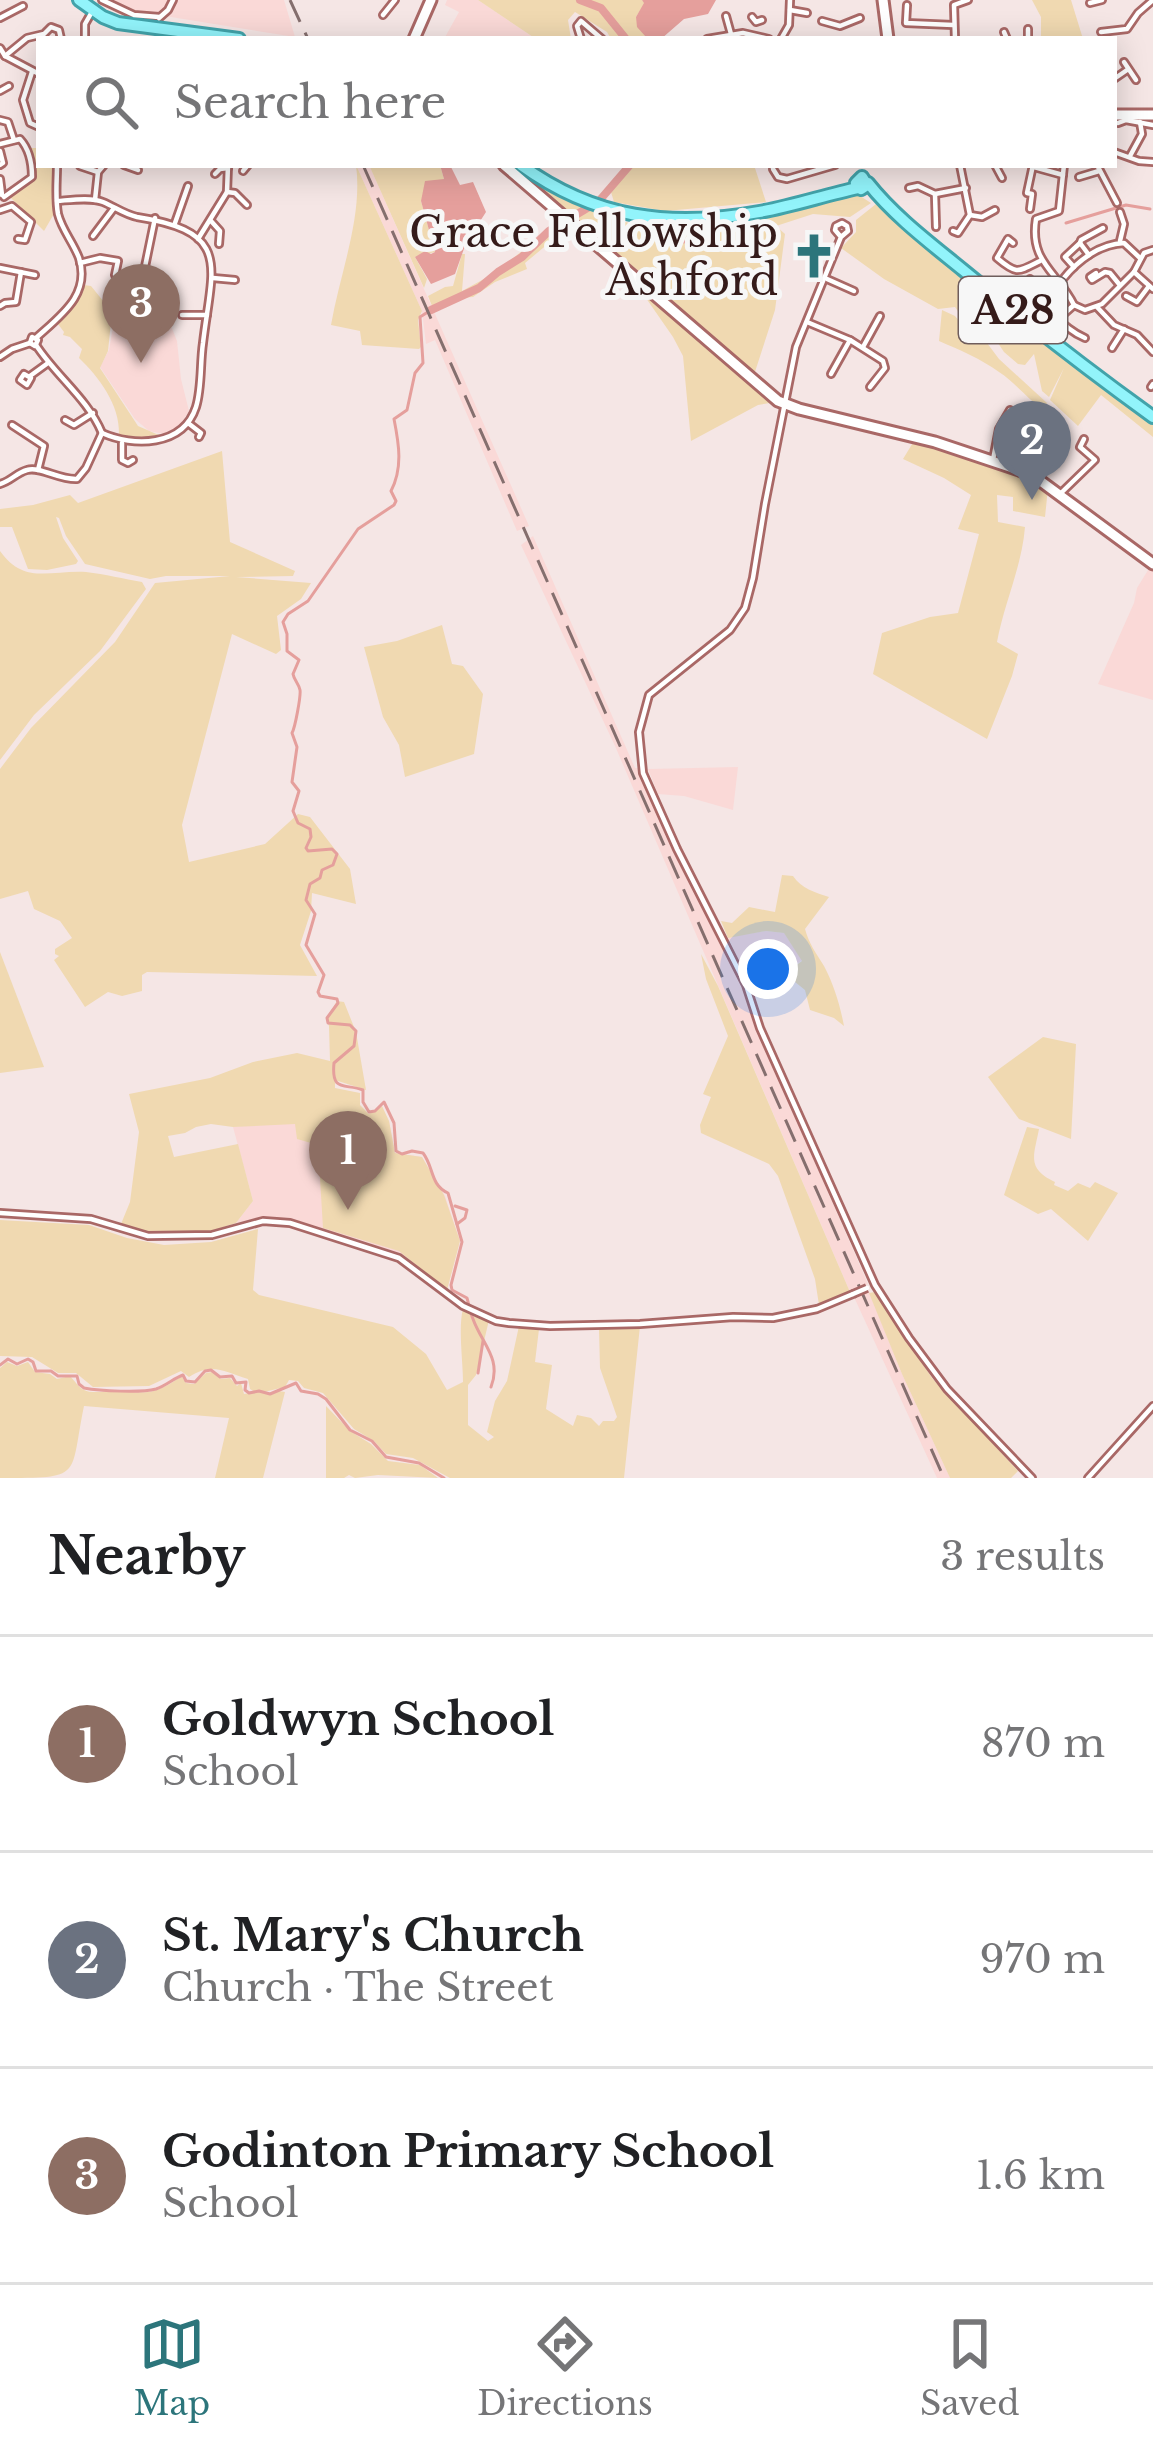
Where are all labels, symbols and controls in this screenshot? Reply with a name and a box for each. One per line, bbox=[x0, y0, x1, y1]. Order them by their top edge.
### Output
search box bbox=[36, 36, 1117, 168]
icon: search bbox=[78, 69, 144, 135]
text: Search here bbox=[174, 74, 446, 130]
place label: Grace Fellowship Ashford bbox=[409, 206, 778, 306]
church icon: Grace Fellowship Ashford bbox=[789, 231, 839, 281]
pin: 3 bbox=[102, 264, 180, 363]
road number: A28 bbox=[959, 277, 1067, 343]
pin: 2 bbox=[993, 401, 1071, 500]
your location bbox=[738, 939, 798, 999]
pin: 1 bbox=[309, 1111, 387, 1210]
text: Nearby bbox=[48, 1525, 245, 1588]
text: 3 results bbox=[940, 1532, 1105, 1581]
text: Goldwyn School bbox=[162, 1691, 555, 1747]
text: 1 bbox=[78, 1719, 96, 1768]
text: 870 m bbox=[981, 1719, 1105, 1768]
text: School bbox=[162, 1747, 299, 1796]
text: St. Mary's Church bbox=[162, 1907, 584, 1963]
text: 2 bbox=[74, 1935, 100, 1984]
text: 970 m bbox=[979, 1935, 1105, 1984]
text: Church · The Street bbox=[162, 1963, 553, 2012]
text: Godinton Primary School bbox=[162, 2123, 774, 2179]
text: 3 bbox=[75, 2151, 99, 2200]
text: 1.6 km bbox=[976, 2151, 1105, 2200]
text: School bbox=[162, 2179, 299, 2228]
tab: Map bbox=[134, 2311, 210, 2424]
tab: Directions bbox=[477, 2311, 653, 2424]
tab: Saved bbox=[920, 2311, 1019, 2424]

